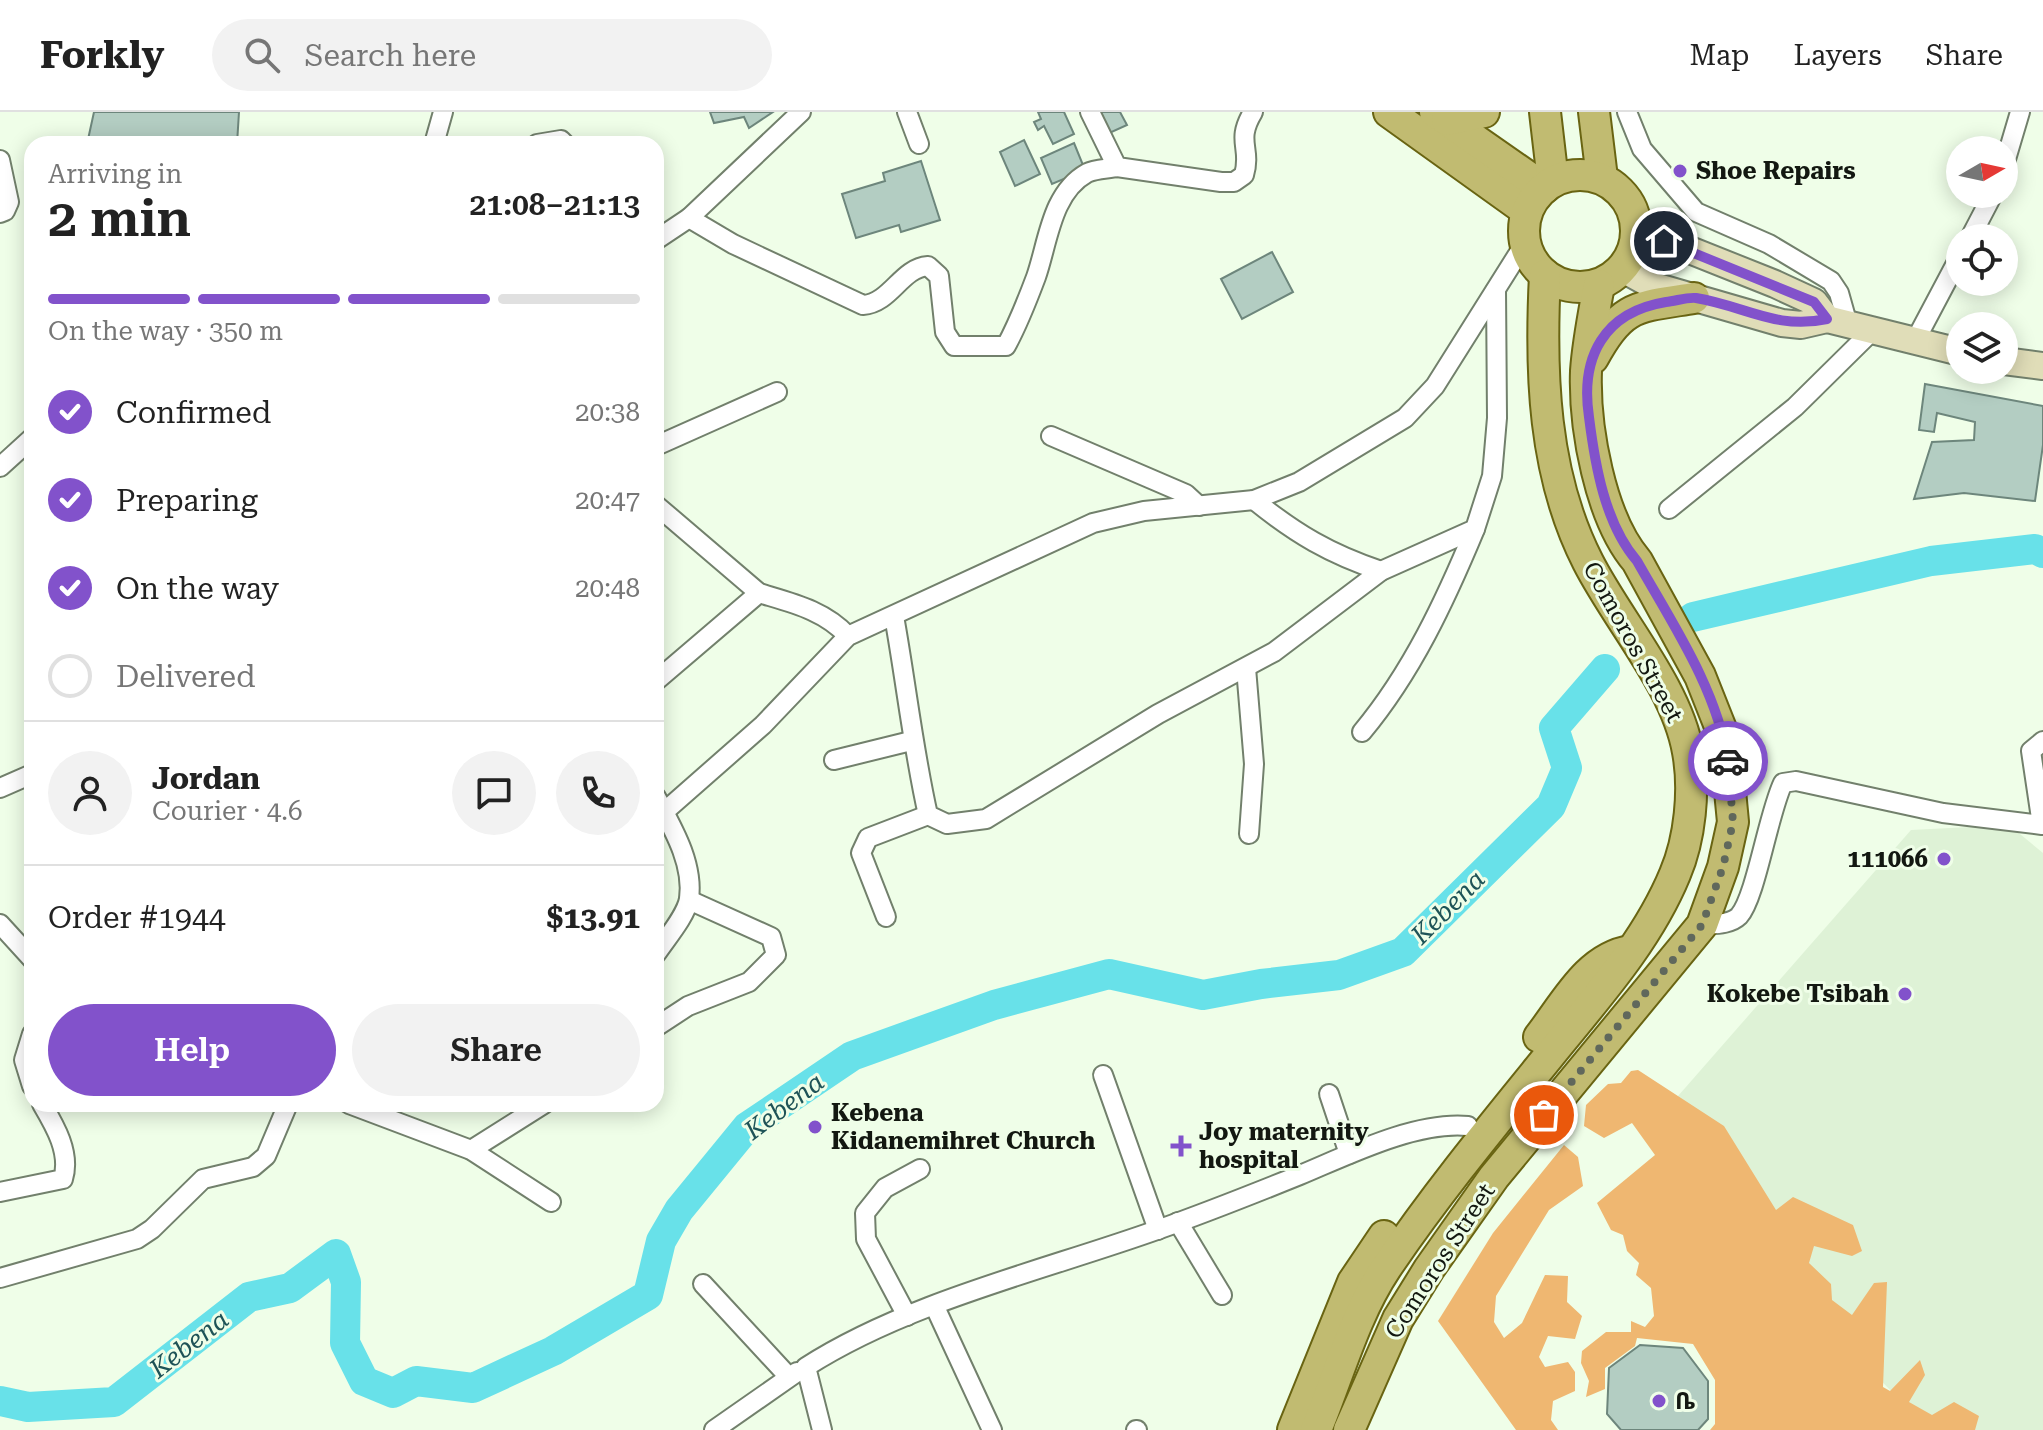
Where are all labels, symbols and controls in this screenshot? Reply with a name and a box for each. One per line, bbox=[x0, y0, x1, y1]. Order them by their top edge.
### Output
search box bbox=[212, 19, 772, 91]
text: Forkly bbox=[40, 33, 164, 77]
icon: search bbox=[240, 33, 284, 77]
text: Search here bbox=[304, 38, 476, 73]
text: Map bbox=[1690, 39, 1749, 72]
text: Layers bbox=[1793, 39, 1882, 72]
text: Share bbox=[1926, 39, 2003, 72]
north arrow bbox=[1946, 136, 2018, 208]
map controls bbox=[1946, 136, 2018, 384]
place label: Shoe Repairs bbox=[1696, 157, 1856, 185]
text: Arriving in bbox=[48, 159, 182, 189]
marker: Shoe Repairs bbox=[1671, 162, 1689, 180]
text: 21:08–21:13 bbox=[470, 187, 640, 222]
text: 2 min bbox=[48, 188, 191, 249]
pin bbox=[1630, 207, 1698, 275]
icon: home bbox=[1642, 219, 1686, 263]
button: locate bbox=[1946, 224, 2018, 296]
button: layers bbox=[1946, 312, 2018, 384]
text: On the way · 350 m bbox=[48, 316, 283, 346]
icon: check bbox=[48, 390, 92, 434]
text: Confirmed bbox=[116, 395, 271, 430]
text: 20:38 bbox=[575, 397, 640, 427]
icon: check bbox=[48, 478, 92, 522]
text: Preparing bbox=[116, 483, 258, 518]
text: 20:47 bbox=[575, 485, 640, 515]
street label: Comoros Street bbox=[1577, 557, 1689, 727]
icon: check bbox=[48, 566, 92, 610]
text: On the way bbox=[116, 571, 279, 606]
text: 20:48 bbox=[575, 573, 640, 603]
text: Delivered bbox=[116, 659, 255, 694]
courier bbox=[1688, 721, 1768, 801]
icon: car bbox=[1706, 739, 1750, 783]
button: person bbox=[48, 751, 132, 835]
button: chat bbox=[452, 751, 536, 835]
button: phone bbox=[556, 751, 640, 835]
text: Jordan bbox=[152, 761, 260, 796]
text: Courier · 4.6 bbox=[152, 796, 302, 826]
place label: 111066 bbox=[1847, 845, 1928, 873]
marker: 111066 bbox=[1935, 850, 1953, 868]
water label: Kebena bbox=[1404, 864, 1491, 951]
text: Order #1944 bbox=[48, 900, 226, 935]
text: $13.91 bbox=[547, 900, 640, 935]
place label: Kokebe Tsibah bbox=[1707, 980, 1889, 1008]
marker: Kokebe Tsibah bbox=[1896, 985, 1914, 1003]
button: Help bbox=[48, 1004, 336, 1096]
button: Share bbox=[352, 1004, 640, 1096]
water label: Kebena bbox=[738, 1067, 830, 1146]
pin bbox=[1510, 1081, 1578, 1149]
icon: bag bbox=[1522, 1093, 1566, 1137]
place label: Kebena Kidanemihret Church bbox=[831, 1099, 1095, 1155]
marker: Kebena Kidanemihret Church bbox=[806, 1118, 824, 1136]
place label: Joy maternity hospital bbox=[1199, 1118, 1369, 1174]
marker: Joy maternity hospital bbox=[1170, 1135, 1192, 1157]
street label: Comoros Street bbox=[1379, 1178, 1501, 1344]
water label: Kebena bbox=[143, 1304, 234, 1385]
place label: ቤ bbox=[1675, 1387, 1695, 1415]
marker: ቤ bbox=[1650, 1392, 1668, 1410]

